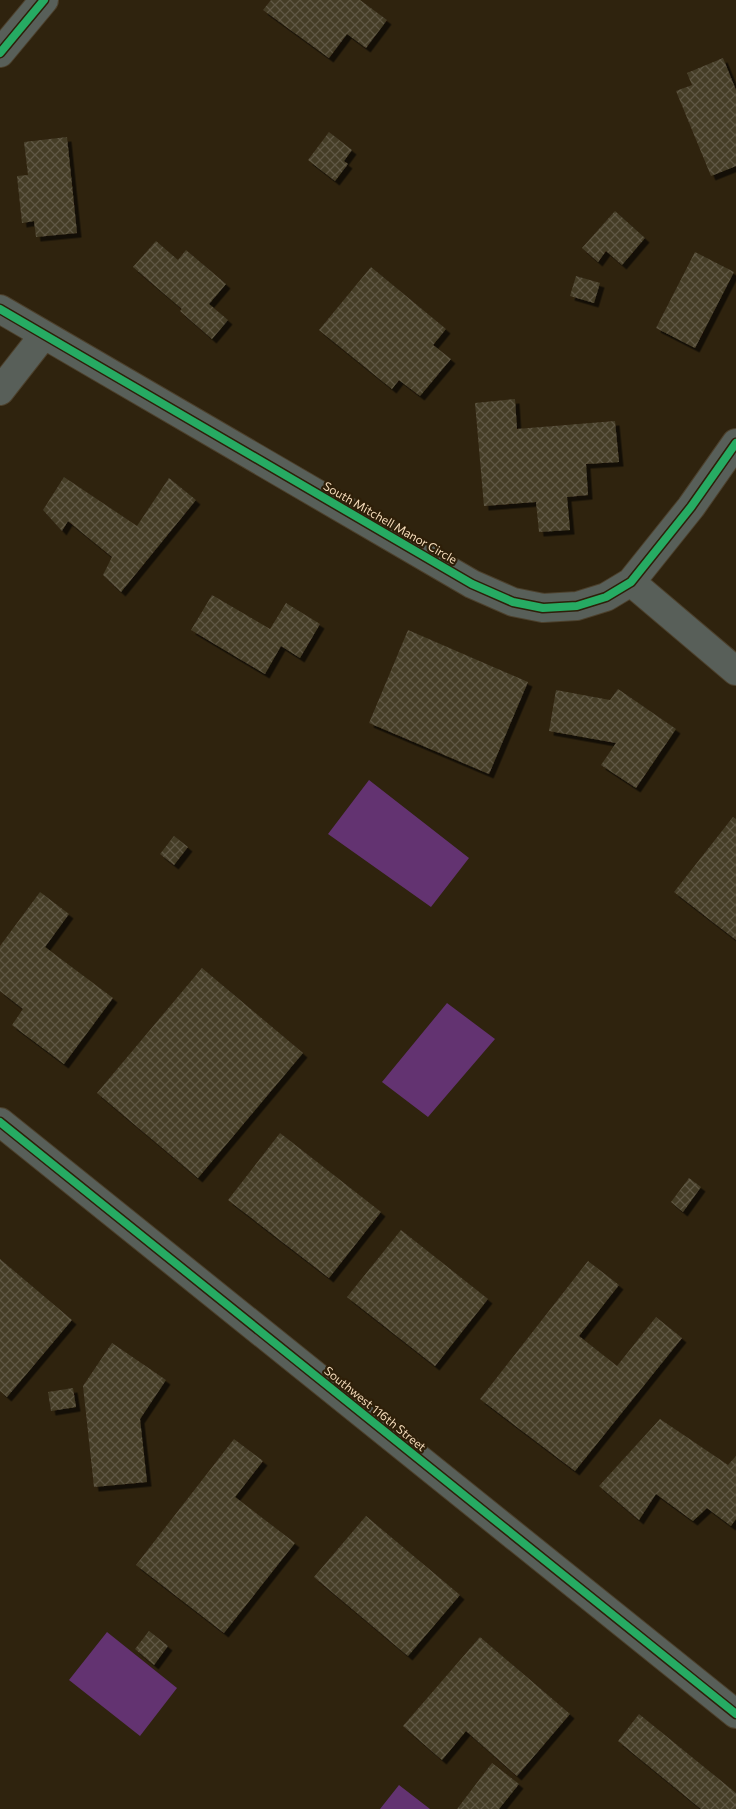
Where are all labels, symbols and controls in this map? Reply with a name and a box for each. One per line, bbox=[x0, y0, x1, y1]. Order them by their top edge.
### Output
street label: South Mitchell Manor Circle bbox=[321, 478, 460, 566]
street label: Southwest 116th Street bbox=[322, 1363, 429, 1454]

